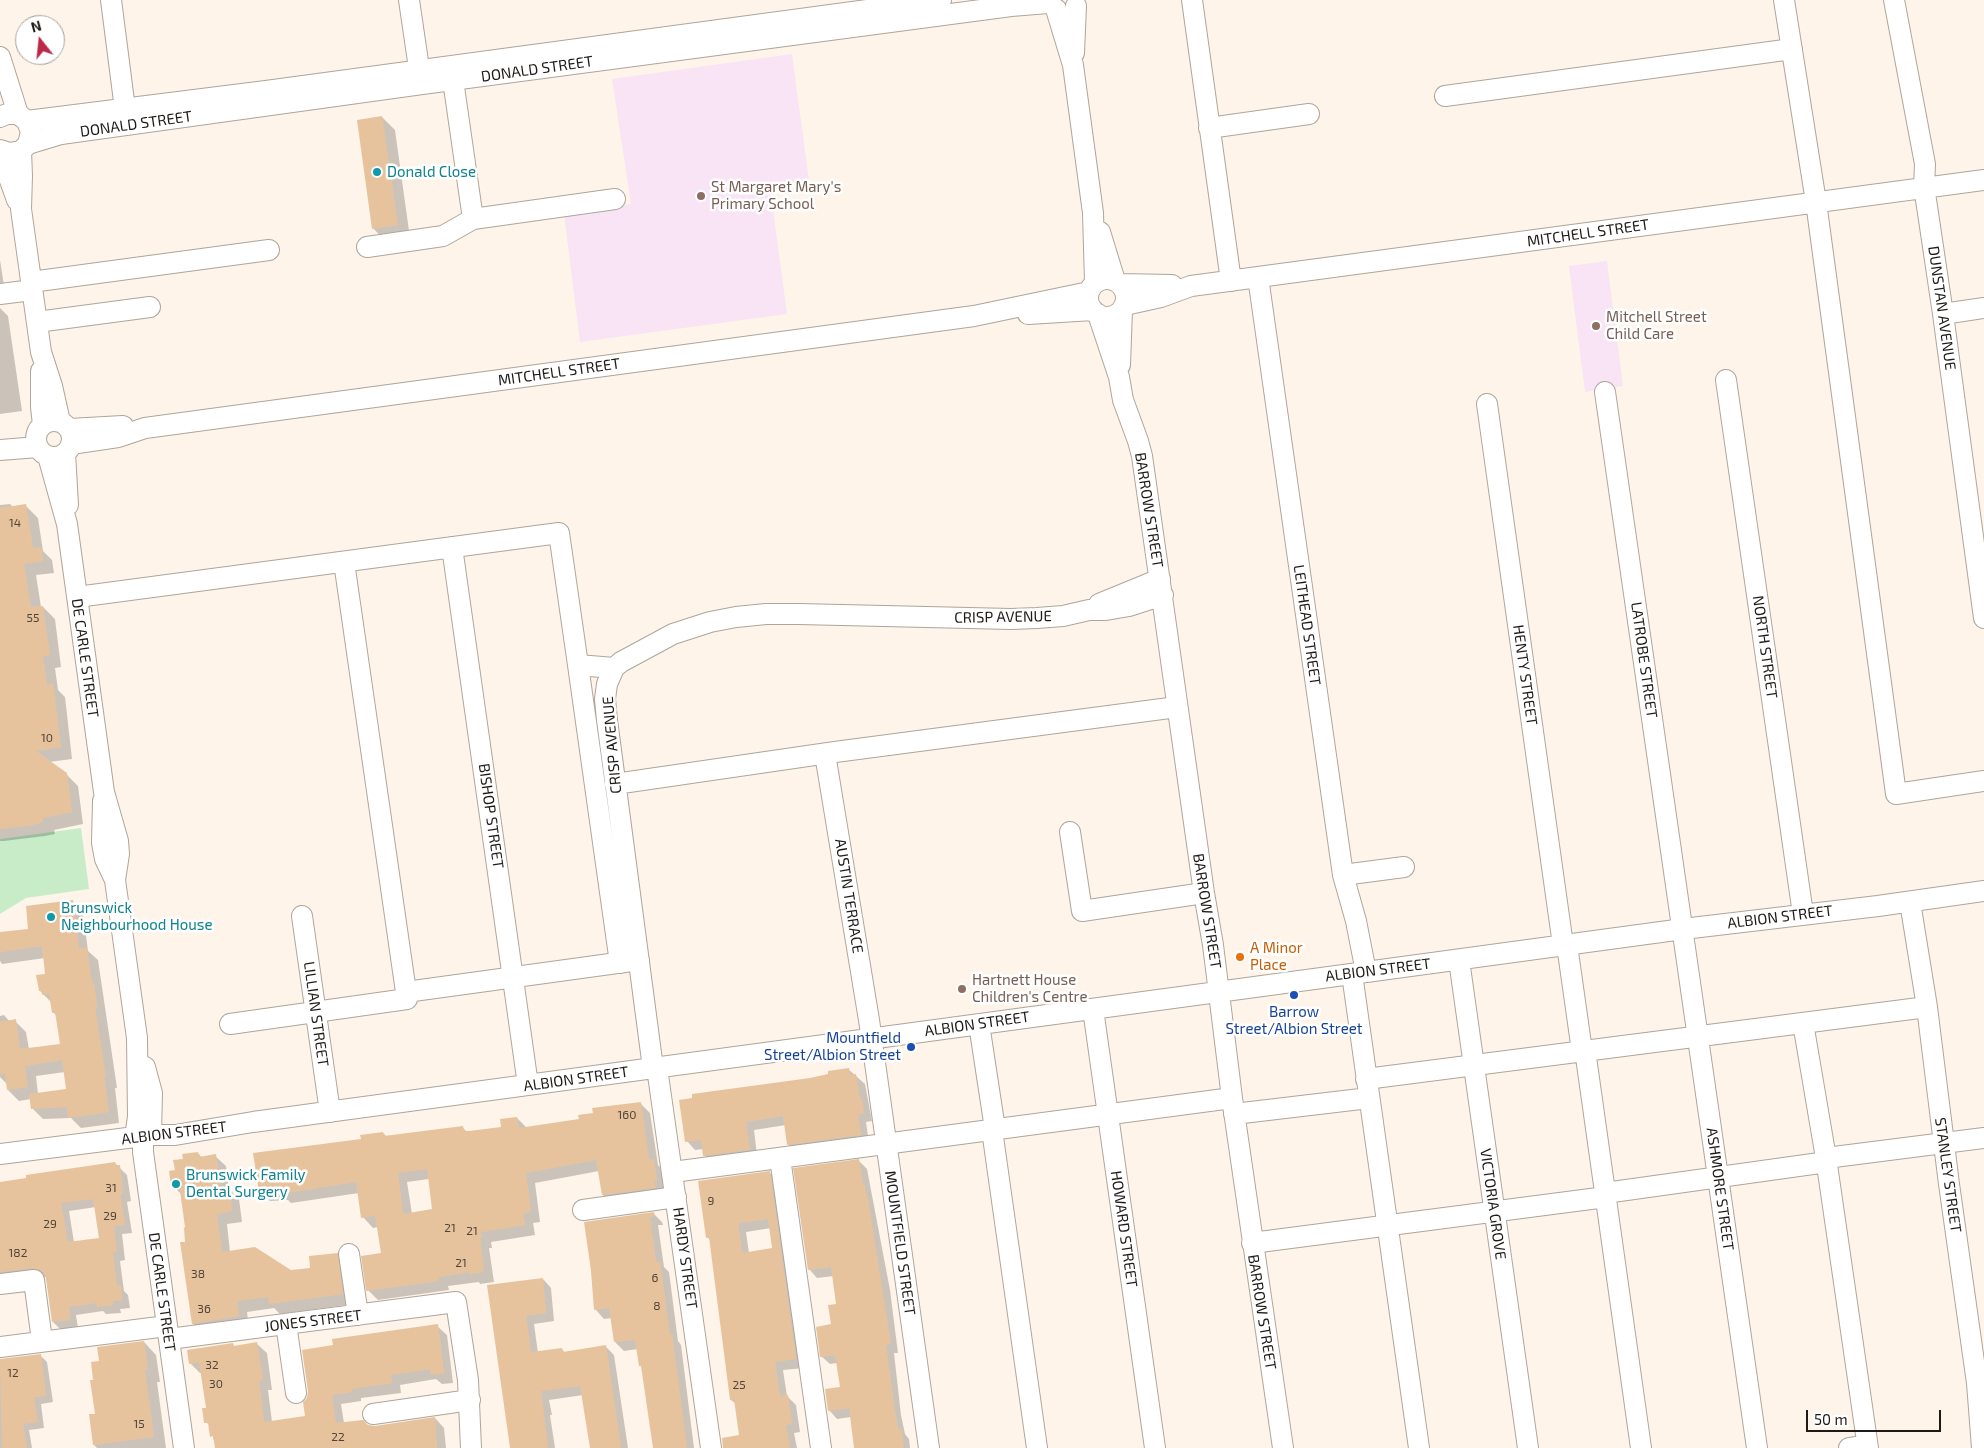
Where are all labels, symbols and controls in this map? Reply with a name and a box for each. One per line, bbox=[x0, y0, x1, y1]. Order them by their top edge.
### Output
north arrow bbox=[15, 15, 65, 65]
text: N bbox=[29, 16, 43, 36]
street label: DONALD STREET bbox=[480, 52, 594, 86]
street label: DONALD STREET bbox=[79, 107, 193, 141]
place label: Donald Close bbox=[387, 163, 476, 181]
marker: Donald Close bbox=[371, 166, 383, 178]
place label: St Margaret Mary's Primary School bbox=[711, 178, 841, 213]
marker: St Margaret Mary's Primary School bbox=[695, 190, 707, 202]
street label: MITCHELL STREET bbox=[1526, 216, 1650, 250]
street label: DUNSTAN AVENUE bbox=[1924, 245, 1960, 371]
place label: Mitchell Street Child Care bbox=[1606, 308, 1707, 343]
marker: Mitchell Street Child Care bbox=[1590, 320, 1602, 332]
street label: MITCHELL STREET bbox=[497, 355, 621, 389]
street label: BARROW STREET bbox=[1131, 451, 1167, 569]
house number: 14 bbox=[9, 516, 21, 530]
street label: LEITHEAD STREET bbox=[1290, 563, 1324, 687]
street label: NORTH STREET bbox=[1749, 594, 1781, 700]
street label: DE CARLE STREET bbox=[68, 597, 102, 719]
street label: LATROBE STREET bbox=[1627, 601, 1661, 719]
street label: CRISP AVENUE bbox=[954, 607, 1052, 627]
house number: 55 bbox=[27, 611, 39, 625]
street label: HENTY STREET bbox=[1509, 623, 1541, 727]
street label: CRISP AVENUE bbox=[599, 696, 625, 794]
house number: 10 bbox=[41, 731, 53, 745]
street label: BISHOP STREET bbox=[475, 762, 507, 870]
street label: AUSTIN TERRACE bbox=[831, 837, 867, 955]
street label: BARROW STREET bbox=[1189, 852, 1225, 970]
place label: Brunswick Neighbourhood House bbox=[61, 899, 213, 934]
street label: ALBION STREET bbox=[1726, 902, 1834, 932]
marker: Brunswick Neighbourhood House bbox=[45, 911, 57, 923]
place label: A Minor Place bbox=[1250, 939, 1303, 974]
marker: A Minor Place bbox=[1234, 951, 1246, 963]
street label: ALBION STREET bbox=[1324, 955, 1432, 985]
street label: LILLIAN STREET bbox=[300, 960, 332, 1068]
place label: Hartnett House Children's Centre bbox=[972, 971, 1087, 1006]
marker: Hartnett House Children's Centre bbox=[956, 983, 968, 995]
marker: Barrow Street/Albion Street bbox=[1288, 989, 1300, 1001]
place label: Barrow Street/Albion Street bbox=[1226, 1003, 1362, 1038]
street label: ALBION STREET bbox=[923, 1008, 1031, 1040]
place label: Mountfield Street/Albion Street bbox=[764, 1029, 901, 1064]
marker: Mountfield Street/Albion Street bbox=[905, 1041, 917, 1053]
street label: ALBION STREET bbox=[522, 1063, 630, 1095]
house number: 160 bbox=[618, 1108, 636, 1122]
street label: STANLEY STREET bbox=[1931, 1116, 1965, 1234]
street label: ALBION STREET bbox=[120, 1118, 228, 1148]
street label: ASHMORE STREET bbox=[1702, 1126, 1738, 1252]
street label: VICTORIA GROVE bbox=[1476, 1147, 1510, 1261]
place label: Brunswick Family Dental Surgery bbox=[186, 1166, 305, 1201]
street label: HOWARD STREET bbox=[1107, 1169, 1141, 1289]
street label: MOUNTFIELD STREET bbox=[881, 1170, 919, 1316]
marker: Brunswick Family Dental Surgery bbox=[170, 1178, 182, 1190]
house number: 31 bbox=[105, 1181, 117, 1195]
house number: 9 bbox=[708, 1194, 714, 1208]
street label: HARDY STREET bbox=[669, 1206, 701, 1310]
house number: 29 bbox=[103, 1209, 117, 1223]
house number: 29 bbox=[43, 1217, 57, 1231]
house number: 21 bbox=[444, 1221, 456, 1235]
house number: 21 bbox=[466, 1224, 478, 1238]
street label: DE CARLE STREET bbox=[145, 1231, 179, 1353]
house number: 182 bbox=[9, 1246, 27, 1260]
street label: BARROW STREET bbox=[1244, 1253, 1280, 1371]
house number: 21 bbox=[455, 1256, 467, 1270]
house number: 38 bbox=[191, 1267, 205, 1281]
house number: 6 bbox=[652, 1271, 658, 1285]
house number: 8 bbox=[653, 1299, 661, 1313]
house number: 36 bbox=[197, 1302, 211, 1316]
street label: JONES STREET bbox=[263, 1306, 363, 1336]
house number: 32 bbox=[205, 1358, 219, 1372]
house number: 12 bbox=[7, 1366, 19, 1380]
house number: 30 bbox=[209, 1377, 223, 1391]
house number: 25 bbox=[732, 1378, 746, 1392]
scale bar bbox=[1809, 1400, 1944, 1432]
text: 50 m bbox=[1814, 1410, 1848, 1428]
house number: 15 bbox=[133, 1417, 145, 1431]
house number: 22 bbox=[331, 1430, 345, 1444]

